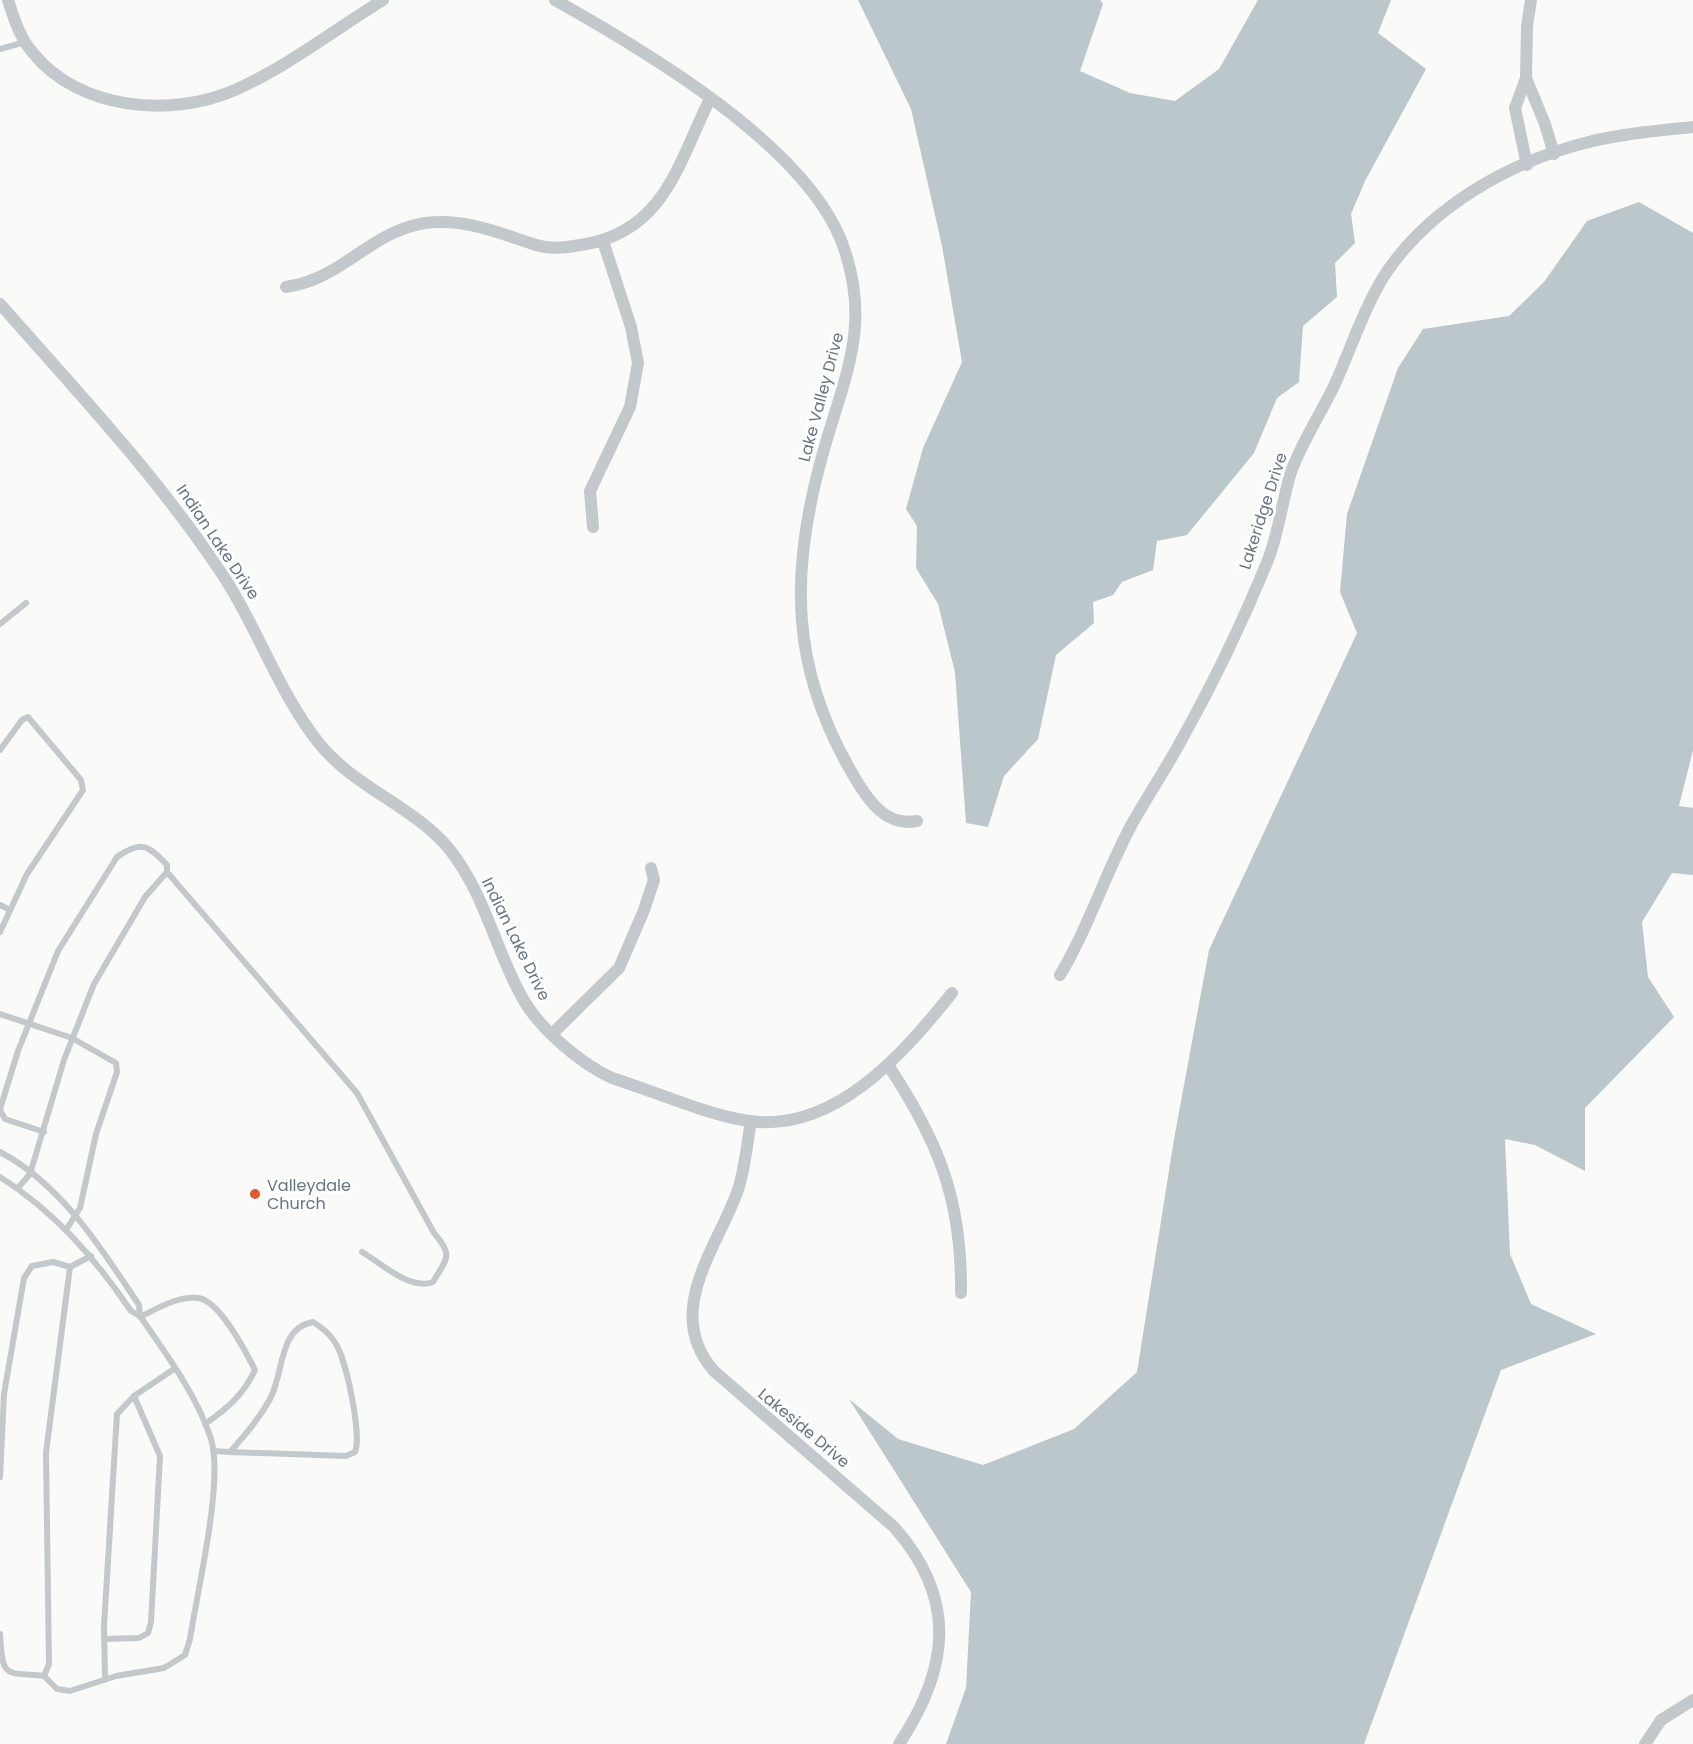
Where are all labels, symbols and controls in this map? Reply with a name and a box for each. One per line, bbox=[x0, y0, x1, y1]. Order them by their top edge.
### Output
street label: Lake Valley Drive bbox=[793, 330, 849, 464]
street label: Lakeridge Drive bbox=[1233, 449, 1293, 572]
street label: Indian Lake Drive bbox=[171, 480, 265, 604]
street label: Indian Lake Drive bbox=[476, 874, 556, 1005]
place label: Valleydale Church bbox=[267, 1174, 351, 1215]
marker: Valleydale Church bbox=[248, 1187, 262, 1201]
street label: Lakeside Drive bbox=[753, 1383, 855, 1473]

